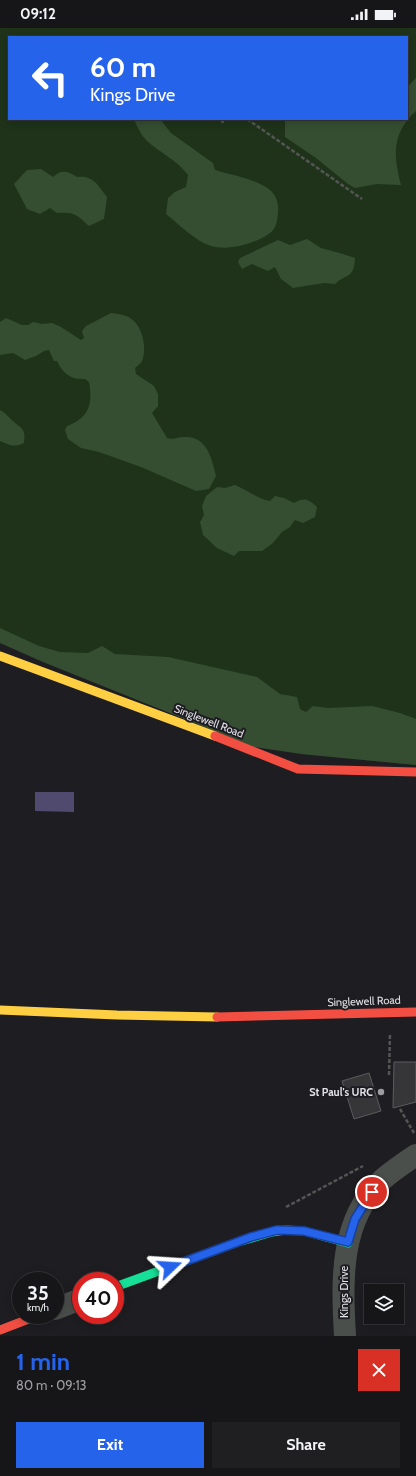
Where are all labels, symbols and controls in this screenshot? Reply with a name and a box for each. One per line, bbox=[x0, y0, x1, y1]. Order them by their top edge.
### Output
text: 09:12 bbox=[20, 5, 56, 23]
text: 60 m bbox=[90, 50, 156, 84]
icon: left bbox=[24, 52, 76, 104]
text: Kings Drive bbox=[90, 84, 175, 106]
street label: Singlewell Road bbox=[172, 701, 246, 741]
street label: Singlewell Road bbox=[327, 993, 401, 1009]
place label: St Paul's URC bbox=[309, 1085, 373, 1099]
marker: St Paul's URC bbox=[376, 1087, 386, 1097]
pin bbox=[355, 1175, 389, 1209]
icon: arrive bbox=[361, 1181, 383, 1203]
position arrow bbox=[149, 1246, 191, 1288]
street label: Kings Drive bbox=[337, 1266, 351, 1318]
speed limit sign: 40 bbox=[72, 1272, 124, 1324]
text: 35 bbox=[27, 1281, 49, 1305]
map controls bbox=[364, 1284, 404, 1324]
button: layers bbox=[364, 1284, 404, 1324]
text: km/h bbox=[27, 1301, 49, 1314]
text: 1 min bbox=[16, 1347, 70, 1376]
button: close bbox=[358, 1349, 400, 1391]
text: 80 m · 09:13 bbox=[16, 1377, 87, 1393]
button: Exit bbox=[16, 1422, 204, 1468]
button: Share bbox=[212, 1422, 400, 1468]

